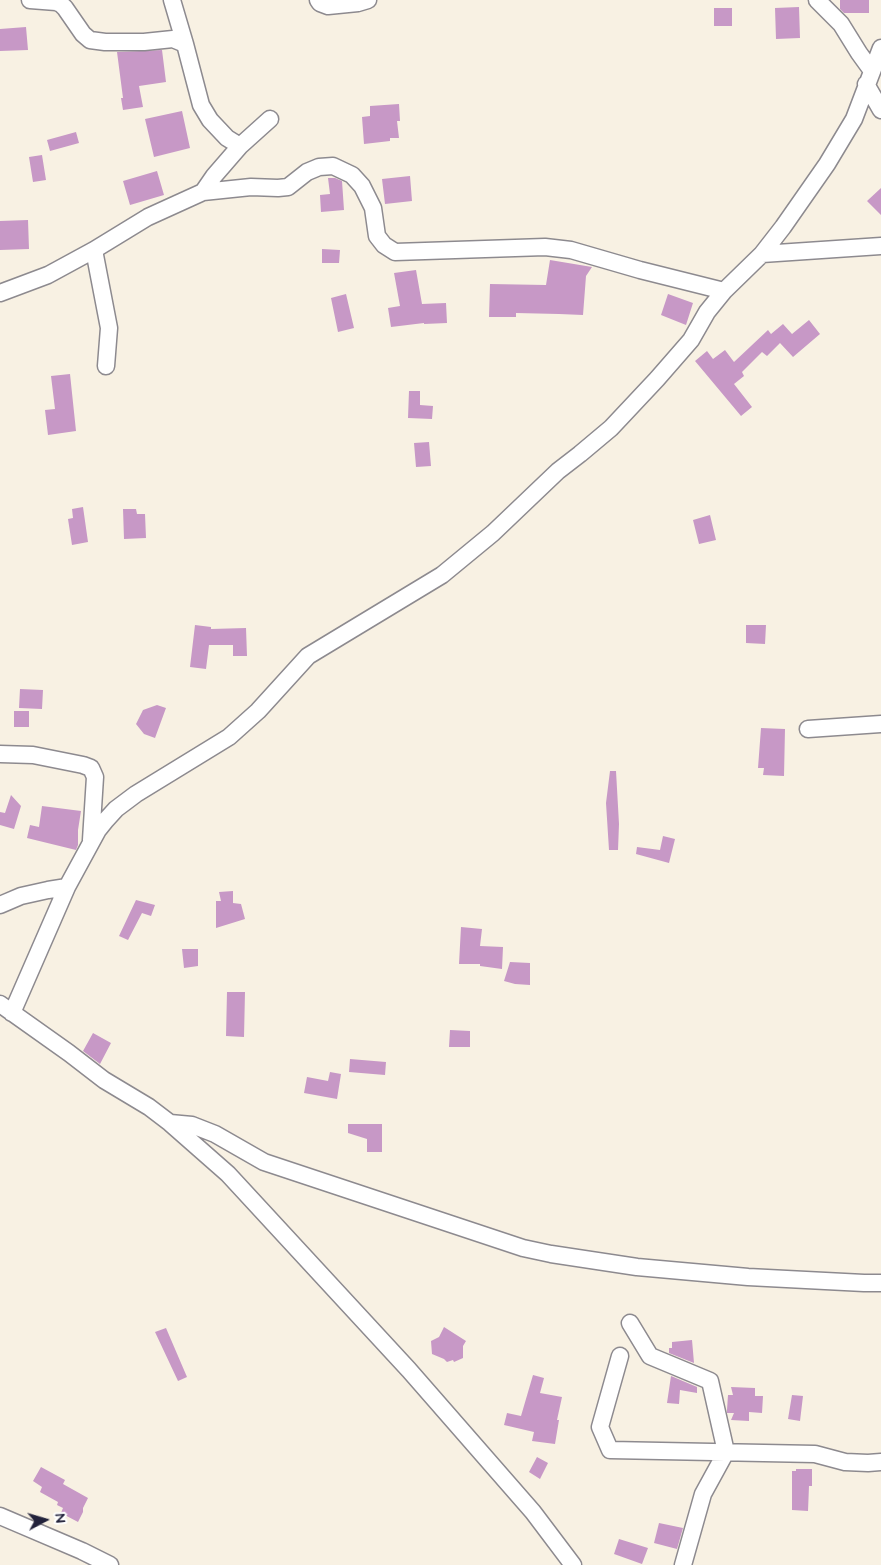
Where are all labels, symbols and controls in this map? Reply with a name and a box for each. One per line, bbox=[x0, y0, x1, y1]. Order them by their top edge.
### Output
north arrow bbox=[20, 1495, 70, 1545]
text: N bbox=[50, 1513, 70, 1524]

